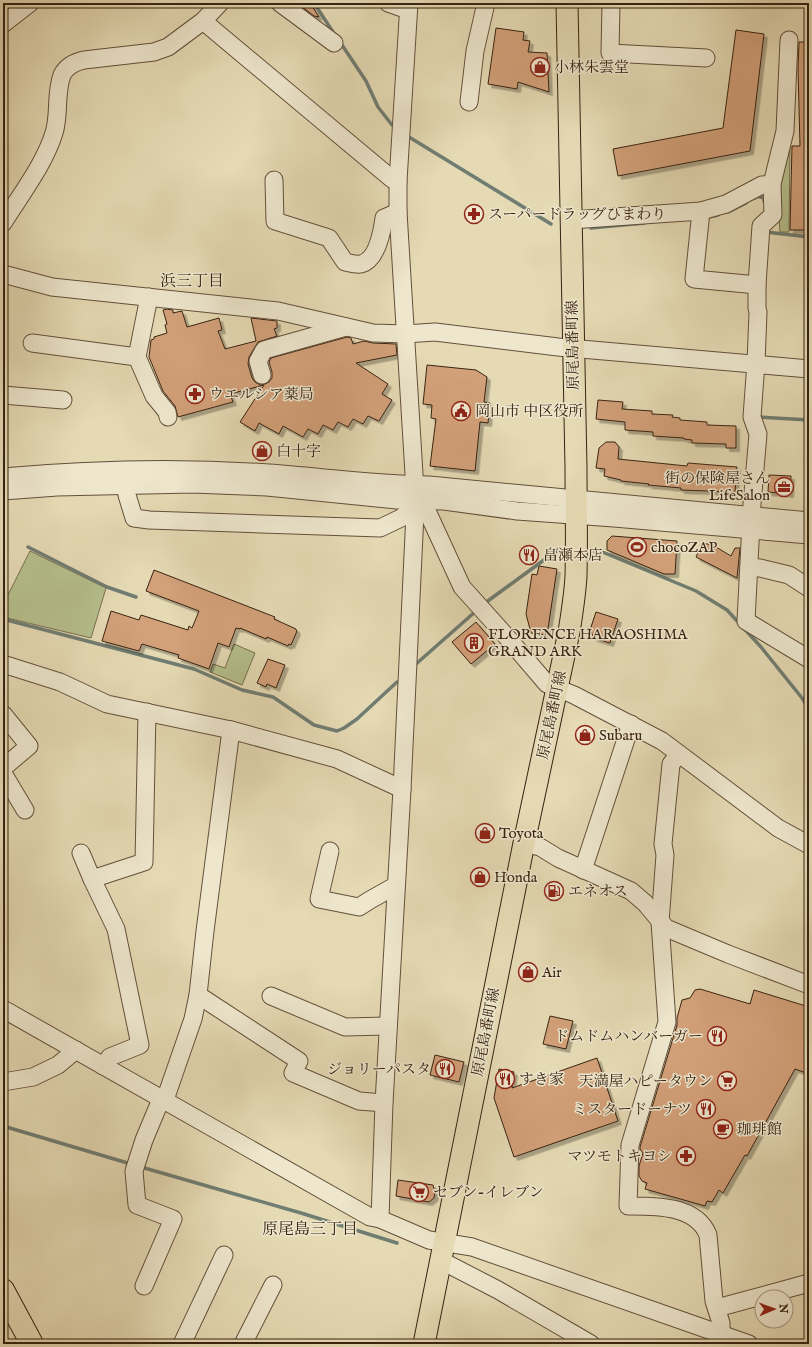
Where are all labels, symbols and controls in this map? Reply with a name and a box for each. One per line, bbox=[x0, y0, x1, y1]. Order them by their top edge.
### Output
shop icon: 小林朱雲堂 bbox=[529, 56, 551, 78]
place label: 小林朱雲堂 bbox=[554, 58, 629, 77]
pharmacy icon: スーパードラッグひまわり bbox=[463, 203, 485, 225]
place label: スーパードラッグひまわり bbox=[488, 205, 666, 224]
district label: 浜三丁目 bbox=[160, 272, 224, 292]
street label: 原尾島番町線 bbox=[563, 300, 583, 390]
pharmacy icon: ウエルシア薬局 bbox=[184, 383, 206, 405]
place label: ウエルシア薬局 bbox=[209, 385, 314, 404]
public building icon: 岡山市 中区役所 bbox=[450, 400, 472, 422]
place label: 岡山市 中区役所 bbox=[475, 402, 583, 421]
shop icon: 白十字 bbox=[251, 440, 273, 462]
place label: 白十字 bbox=[276, 442, 321, 461]
place label: 街の保険屋さん LifeSalon bbox=[665, 469, 770, 505]
office icon: 街の保険屋さん LifeSalon bbox=[773, 476, 795, 498]
sports icon: chocoZAP bbox=[626, 536, 648, 558]
place label: chocoZAP bbox=[651, 538, 717, 557]
restaurant icon: 畠瀬本店 bbox=[518, 544, 540, 566]
place label: 畠瀬本店 bbox=[543, 546, 603, 565]
place label: FLORENCE HARAOSHIMA GRAND ARK bbox=[488, 625, 688, 661]
building icon: FLORENCE HARAOSHIMA GRAND ARK bbox=[463, 632, 485, 654]
street label: 原尾島番町線 bbox=[533, 669, 571, 761]
shop icon: Subaru bbox=[574, 724, 596, 746]
place label: Subaru bbox=[599, 726, 642, 745]
shop icon: Toyota bbox=[474, 822, 496, 844]
place label: Toyota bbox=[499, 824, 544, 843]
shop icon: Honda bbox=[469, 866, 491, 888]
place label: Honda bbox=[494, 868, 538, 887]
fuel station icon: エネオス bbox=[543, 880, 565, 902]
place label: エネオス bbox=[568, 882, 628, 901]
shop icon: Air bbox=[517, 961, 539, 983]
place label: Air bbox=[541, 963, 562, 982]
street label: 原尾島番町線 bbox=[468, 986, 504, 1078]
restaurant icon: ドムドムハンバーガー bbox=[706, 1025, 728, 1047]
place label: ドムドムハンバーガー bbox=[554, 1027, 703, 1046]
restaurant icon: ジョリーパスタ bbox=[434, 1058, 456, 1080]
place label: ジョリーパスタ bbox=[327, 1060, 431, 1079]
restaurant icon: すき家 bbox=[494, 1068, 516, 1090]
place label: すき家 bbox=[519, 1070, 564, 1089]
supermarket icon: 天満屋ハピータウン bbox=[716, 1070, 738, 1092]
place label: 天満屋ハピータウン bbox=[579, 1072, 713, 1091]
restaurant icon: ミスタードーナツ bbox=[695, 1098, 717, 1120]
place label: ミスタードーナツ bbox=[572, 1100, 692, 1119]
cafe icon: 珈琲館 bbox=[712, 1118, 734, 1140]
place label: 珈琲館 bbox=[737, 1120, 782, 1139]
pharmacy icon: マツモトキヨシ bbox=[675, 1145, 697, 1167]
place label: マツモトキヨシ bbox=[567, 1147, 672, 1166]
supermarket icon: セブン-イレブン bbox=[408, 1181, 430, 1203]
place label: セブン-イレブン bbox=[433, 1183, 544, 1202]
district label: 原尾島三丁目 bbox=[262, 1220, 358, 1240]
north arrow bbox=[754, 1289, 794, 1329]
text: N bbox=[776, 1303, 790, 1314]

